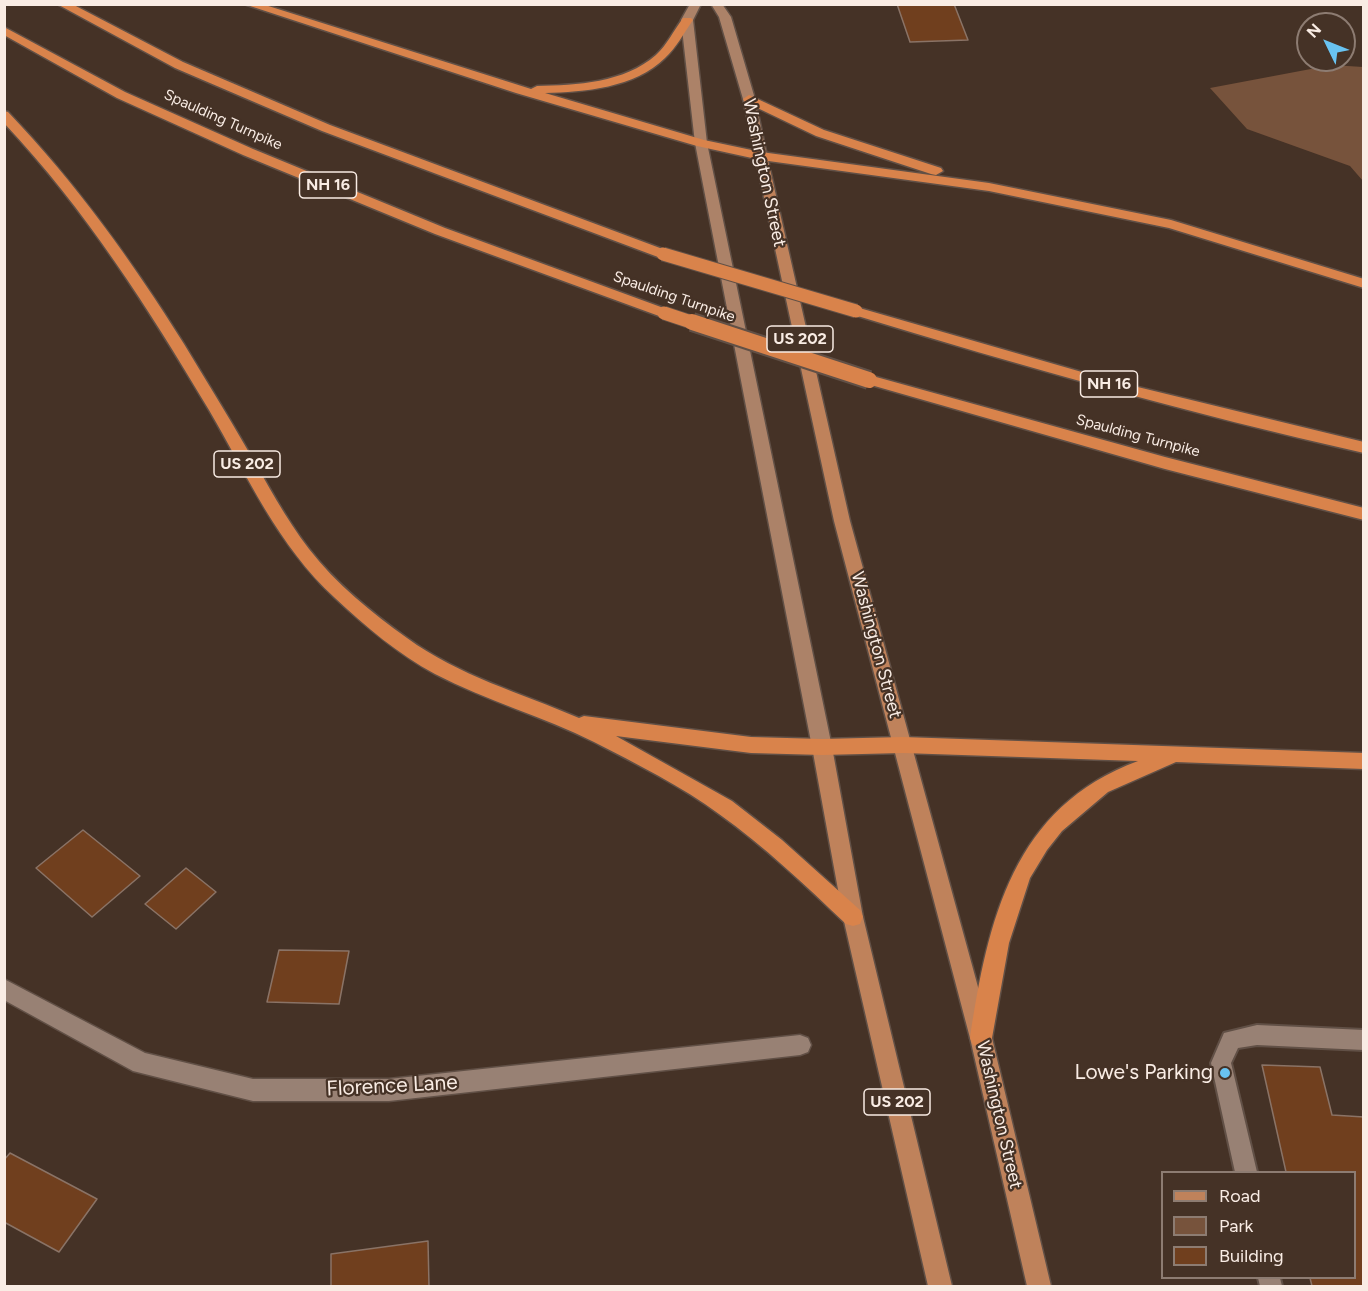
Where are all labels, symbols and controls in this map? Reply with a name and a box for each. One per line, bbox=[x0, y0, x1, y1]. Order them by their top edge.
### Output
north arrow bbox=[1296, 12, 1356, 72]
text: N bbox=[1303, 20, 1325, 42]
street label: Spaulding Turnpike bbox=[161, 86, 285, 154]
street label: Washington Street bbox=[738, 97, 790, 249]
road number: NH 16 bbox=[300, 172, 356, 198]
street label: Spaulding Turnpike bbox=[611, 268, 737, 326]
road number: US 202 bbox=[767, 326, 833, 352]
road number: NH 16 bbox=[1080, 371, 1138, 397]
street label: Spaulding Turnpike bbox=[1074, 411, 1202, 461]
road number: US 202 bbox=[214, 451, 280, 477]
street label: Washington Street bbox=[846, 569, 906, 721]
street label: Washington Street bbox=[971, 1039, 1027, 1191]
place label: Lowe's Parking bbox=[1074, 1060, 1213, 1086]
marker: Lowe's Parking bbox=[1218, 1066, 1232, 1080]
street label: Florence Lane bbox=[326, 1070, 458, 1102]
road number: US 202 bbox=[864, 1089, 930, 1115]
legend bbox=[1161, 1171, 1356, 1279]
text: Road bbox=[1219, 1185, 1260, 1207]
text: Park bbox=[1219, 1215, 1253, 1237]
text: Building bbox=[1219, 1245, 1284, 1267]

